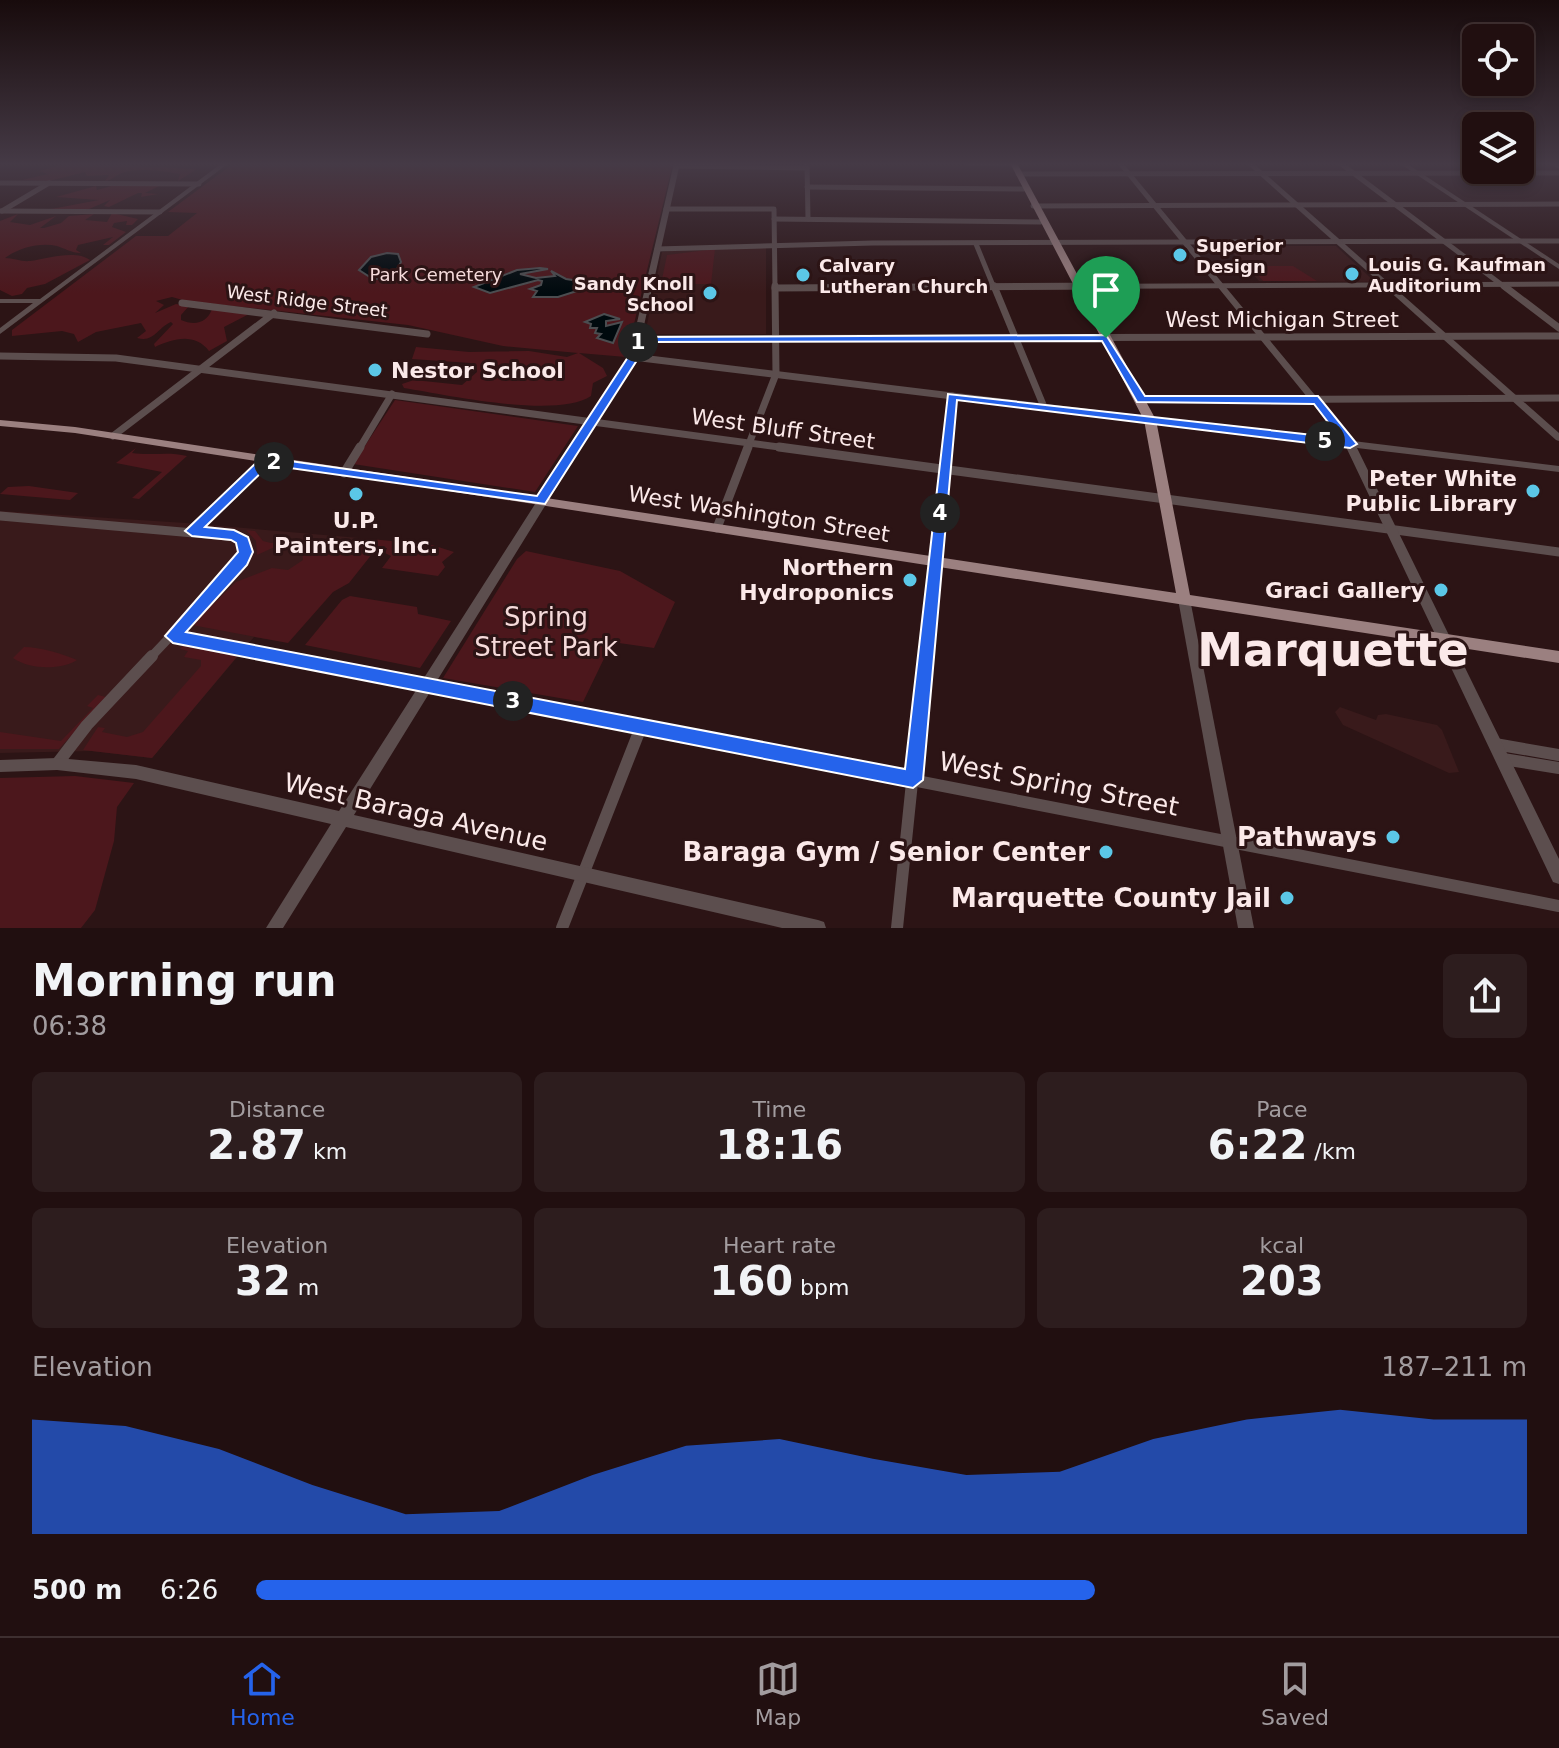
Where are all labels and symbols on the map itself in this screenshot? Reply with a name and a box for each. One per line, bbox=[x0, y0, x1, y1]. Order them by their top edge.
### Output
place label: Superior Design bbox=[1196, 235, 1283, 277]
marker: Superior Design bbox=[1171, 246, 1189, 264]
place label: Louis G. Kaufman Auditorium bbox=[1368, 254, 1546, 296]
place label: Calvary Lutheran Church bbox=[819, 255, 988, 297]
pin bbox=[1072, 256, 1140, 338]
park label: Park Cemetery bbox=[369, 264, 503, 285]
marker: Louis G. Kaufman Auditorium bbox=[1343, 265, 1361, 283]
marker: Calvary Lutheran Church bbox=[794, 266, 812, 284]
place label: Sandy Knoll School bbox=[574, 273, 694, 315]
street label: West Ridge Street bbox=[225, 281, 389, 321]
marker: Sandy Knoll School bbox=[701, 284, 719, 302]
street label: West Michigan Street bbox=[1165, 307, 1399, 332]
pin: 1 bbox=[618, 322, 658, 362]
place label: Nestor School bbox=[391, 358, 564, 383]
marker: Nestor School bbox=[366, 361, 384, 379]
street label: West Bluff Street bbox=[690, 404, 877, 454]
pin: 5 bbox=[1305, 421, 1345, 461]
pin: 2 bbox=[254, 442, 294, 482]
place label: Peter White Public Library bbox=[1345, 466, 1517, 516]
street label: West Washington Street bbox=[627, 481, 892, 547]
marker: Peter White Public Library bbox=[1524, 482, 1542, 500]
marker: U.P. Painters, Inc. bbox=[347, 485, 365, 503]
pin: 4 bbox=[920, 493, 960, 533]
place label: U.P. Painters, Inc. bbox=[274, 508, 438, 558]
place label: Northern Hydroponics bbox=[739, 555, 894, 605]
marker: Northern Hydroponics bbox=[901, 571, 919, 589]
place label: Graci Gallery bbox=[1265, 578, 1425, 603]
marker: Graci Gallery bbox=[1432, 581, 1450, 599]
park label: Spring Street Park bbox=[474, 602, 618, 662]
district label: Marquette bbox=[1197, 623, 1469, 677]
pin: 3 bbox=[493, 681, 533, 721]
street label: West Spring Street bbox=[937, 746, 1181, 822]
street label: West Baraga Avenue bbox=[281, 767, 551, 857]
place label: Pathways bbox=[1237, 822, 1377, 852]
marker: Pathways bbox=[1384, 828, 1402, 846]
place label: Baraga Gym / Senior Center bbox=[682, 837, 1090, 867]
marker: Baraga Gym / Senior Center bbox=[1097, 843, 1115, 861]
place label: Marquette County Jail bbox=[951, 883, 1271, 913]
marker: Marquette County Jail bbox=[1278, 889, 1296, 907]

